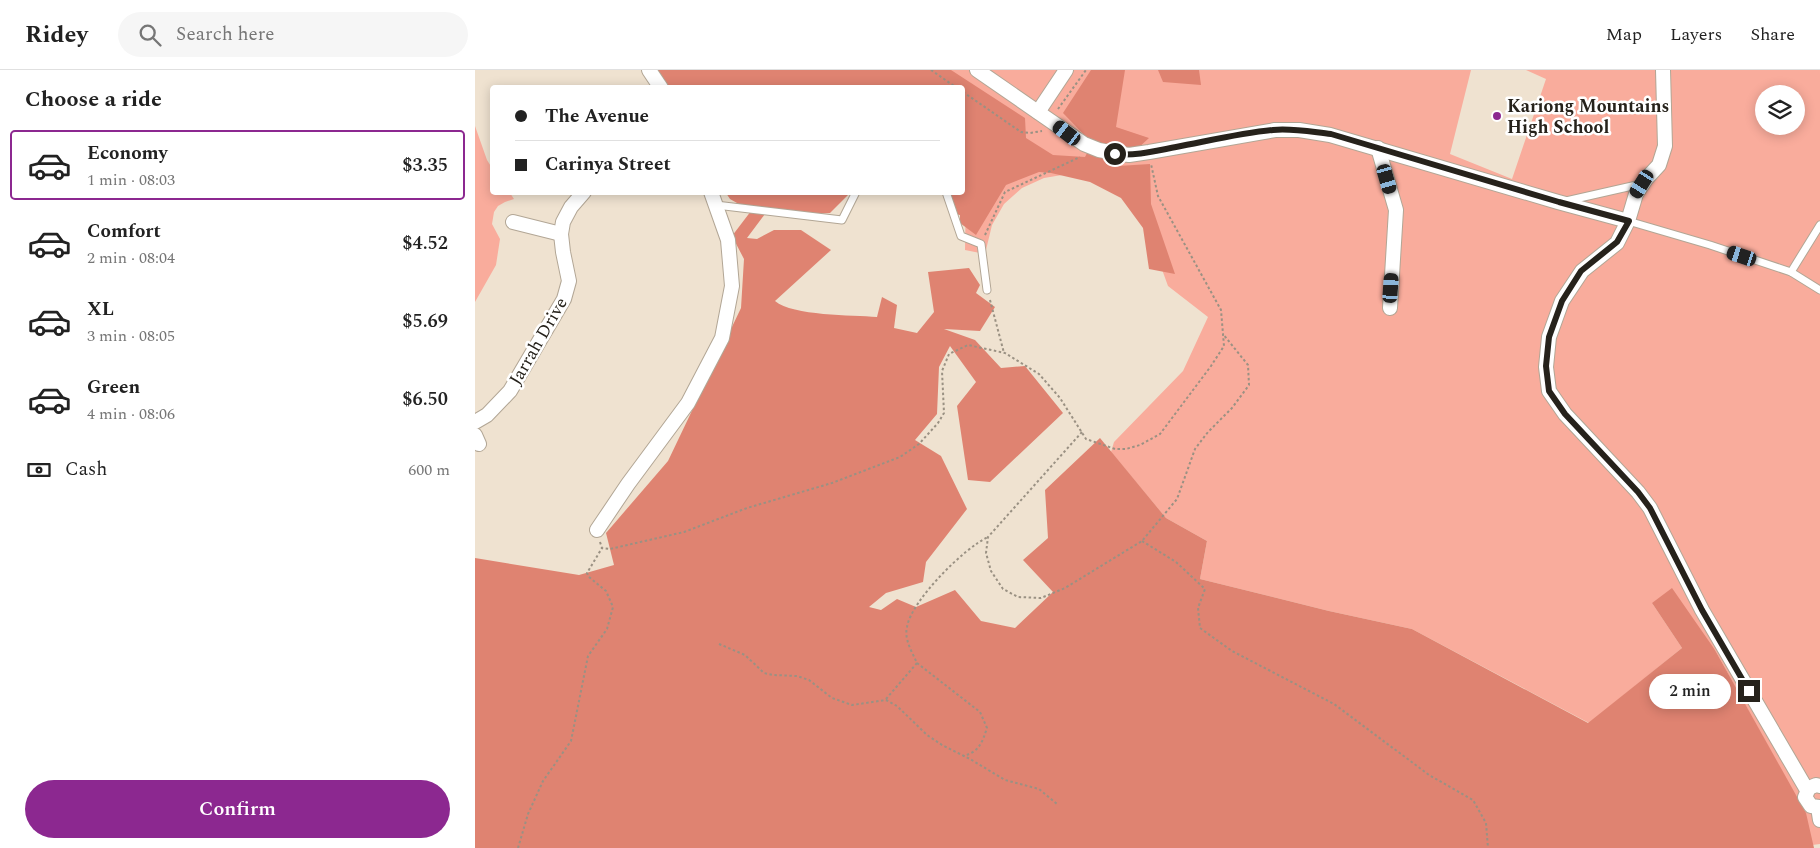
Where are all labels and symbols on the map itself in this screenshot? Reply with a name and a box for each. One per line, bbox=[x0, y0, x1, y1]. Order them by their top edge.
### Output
place label: Kariong Mountains High School bbox=[1507, 93, 1669, 141]
marker: Kariong Mountains High School bbox=[1491, 110, 1503, 122]
car bbox=[1050, 118, 1083, 148]
route start bbox=[1104, 143, 1126, 165]
car bbox=[1375, 163, 1398, 195]
car bbox=[1627, 167, 1656, 201]
car bbox=[1725, 244, 1758, 268]
car bbox=[1382, 273, 1399, 303]
street label: Jarrah Drive bbox=[502, 292, 575, 390]
callout: 2 min bbox=[1649, 674, 1731, 708]
route end bbox=[1738, 680, 1760, 702]

